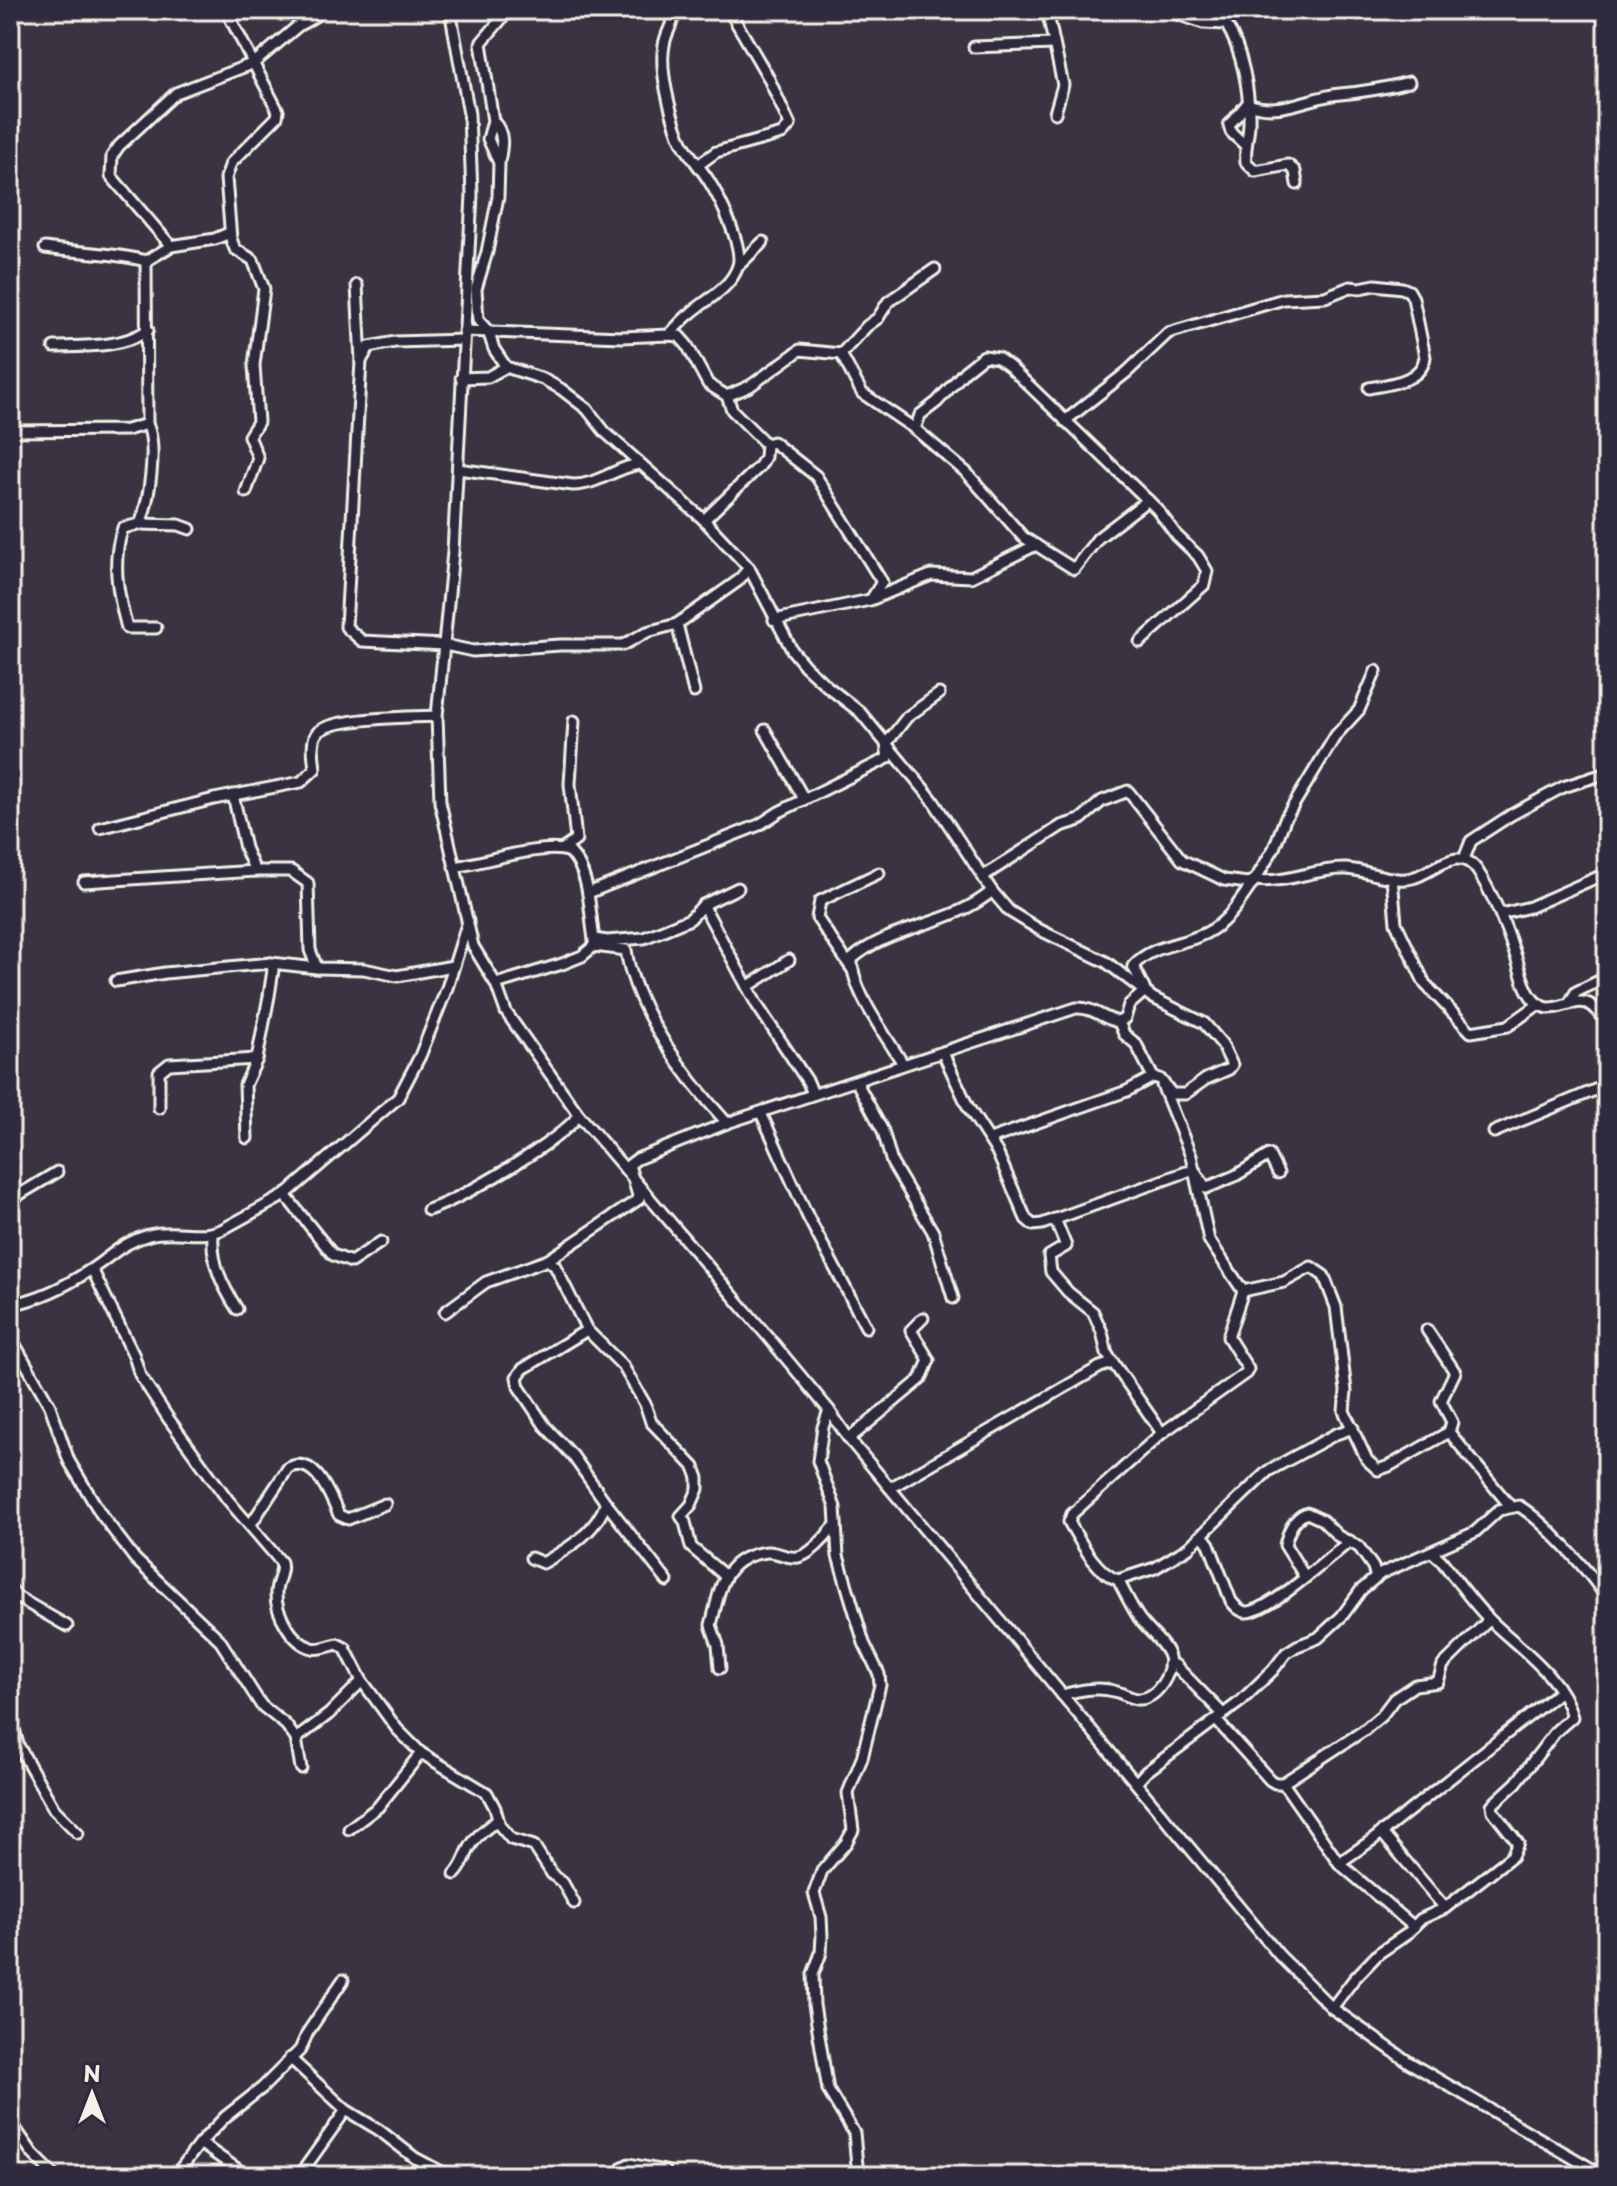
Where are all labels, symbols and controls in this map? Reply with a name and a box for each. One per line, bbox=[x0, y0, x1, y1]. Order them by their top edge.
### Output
north arrow bbox=[52, 2054, 132, 2134]
text: N bbox=[83, 2056, 101, 2089]

